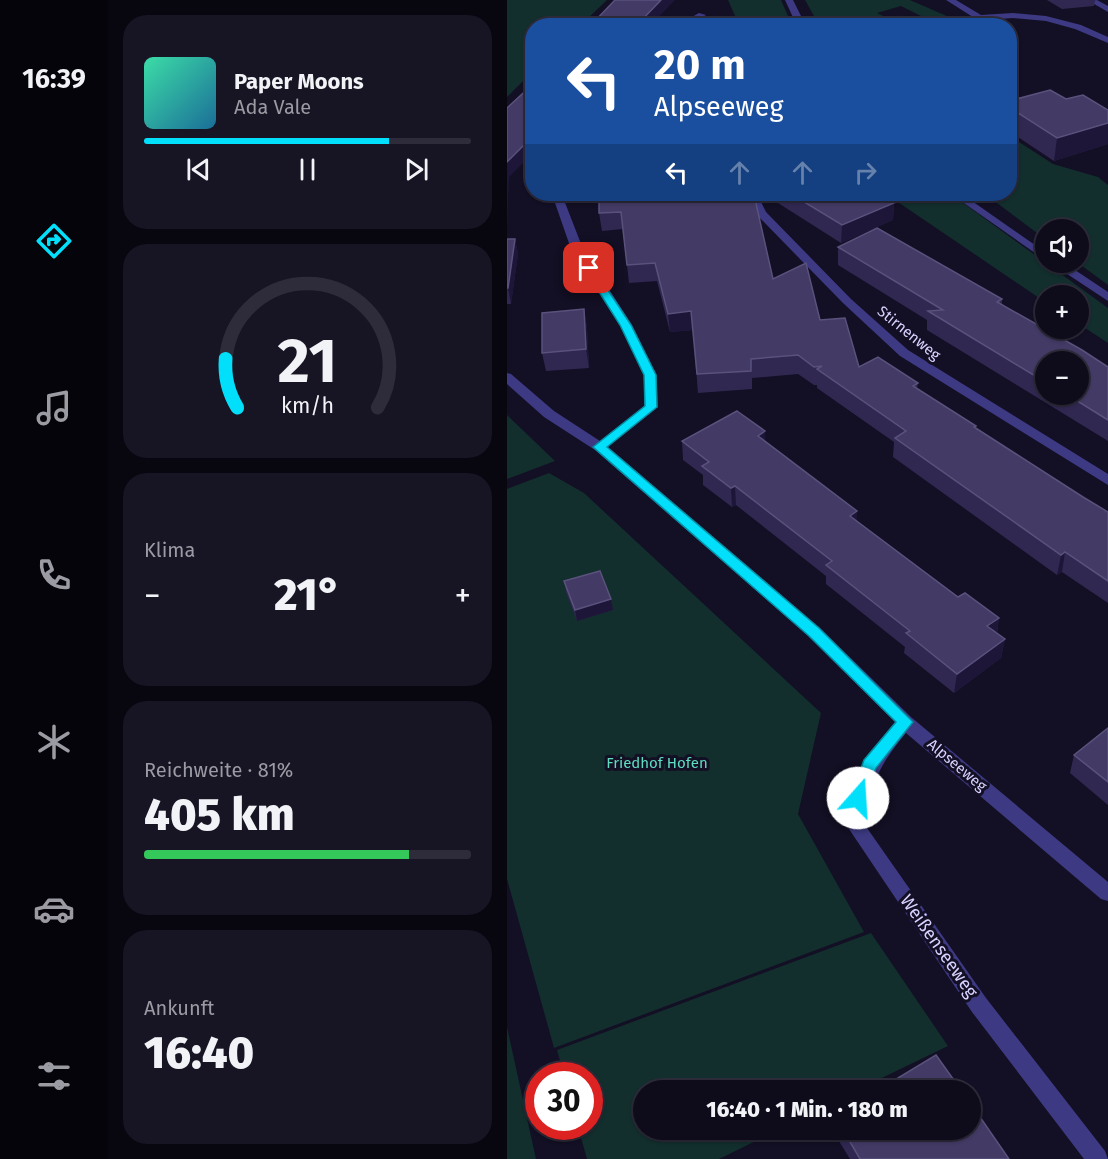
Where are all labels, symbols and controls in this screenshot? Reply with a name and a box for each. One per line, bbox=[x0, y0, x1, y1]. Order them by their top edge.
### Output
text: 20 m bbox=[654, 40, 746, 90]
icon: left bbox=[555, 42, 633, 120]
text: 16:39 bbox=[22, 63, 86, 95]
text: Paper Moons bbox=[234, 68, 364, 95]
text: Alpseeweg bbox=[654, 91, 784, 123]
text: Ada Vale bbox=[234, 95, 311, 119]
icon: previous bbox=[182, 153, 215, 186]
icon: pause bbox=[291, 153, 324, 186]
icon: next bbox=[400, 153, 433, 186]
icon: left bbox=[660, 156, 693, 189]
icon: ahead bbox=[723, 156, 756, 189]
icon: ahead bbox=[786, 156, 819, 189]
icon: right bbox=[849, 156, 882, 189]
map controls bbox=[1035, 219, 1089, 405]
button: sound bbox=[1035, 219, 1089, 273]
icon: directions bbox=[33, 220, 75, 262]
pin bbox=[563, 242, 614, 293]
icon: arrive bbox=[572, 251, 605, 284]
button: + bbox=[1035, 285, 1089, 339]
street label: Stirnenweg bbox=[874, 302, 944, 364]
text: 21 bbox=[278, 324, 337, 399]
button: − bbox=[1035, 351, 1089, 405]
icon: music bbox=[33, 387, 75, 429]
text: km/h bbox=[281, 393, 334, 419]
text: Klima bbox=[144, 538, 195, 562]
icon: phone bbox=[33, 554, 75, 596]
text: 21° bbox=[274, 568, 341, 622]
text: − bbox=[144, 576, 161, 616]
text: + bbox=[455, 576, 471, 616]
icon: climate bbox=[33, 721, 75, 763]
street label: Alpseeweg bbox=[924, 735, 991, 795]
park label: Friedhof Hofen bbox=[606, 754, 708, 772]
text: Reichweite · 81% bbox=[144, 758, 293, 782]
position arrow bbox=[826, 766, 890, 830]
text: 405 km bbox=[144, 788, 295, 842]
icon: car bbox=[33, 888, 75, 930]
street label: Weißenseeweg bbox=[895, 890, 983, 1002]
text: Ankunft bbox=[144, 996, 215, 1020]
text: 16:40 bbox=[144, 1026, 254, 1080]
icon: filters bbox=[33, 1055, 75, 1097]
speed limit sign: 30 bbox=[525, 1062, 603, 1140]
text: 16:40 · 1 Min. · 180 m bbox=[706, 1096, 908, 1123]

